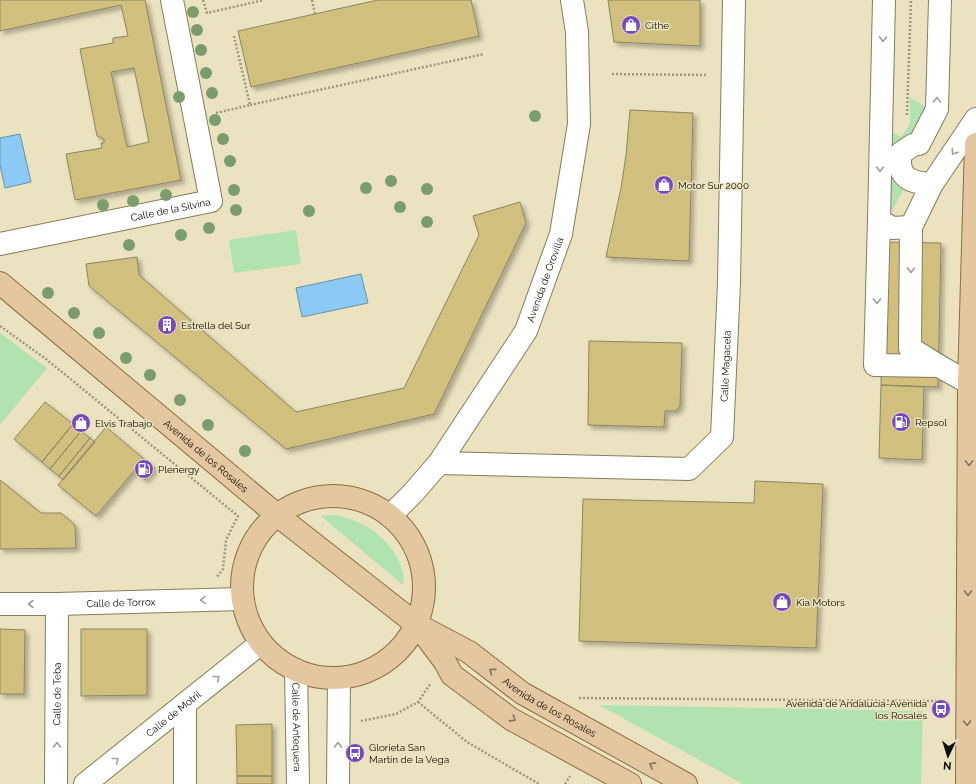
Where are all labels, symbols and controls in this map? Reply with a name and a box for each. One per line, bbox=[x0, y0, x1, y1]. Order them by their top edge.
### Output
shop icon: Cithe bbox=[620, 14, 642, 36]
place label: Cithe bbox=[645, 20, 669, 31]
one-way arrow bbox=[879, 36, 888, 42]
one-way arrow bbox=[933, 97, 941, 103]
one-way arrow bbox=[951, 148, 959, 155]
one-way arrow bbox=[876, 166, 884, 172]
shop icon: Motor Sur 2000 bbox=[653, 174, 675, 196]
place label: Motor Sur 2000 bbox=[678, 180, 749, 191]
street label: Calle de la Silvina bbox=[130, 196, 211, 223]
street label: Avenida de Orovilla bbox=[524, 236, 565, 324]
one-way arrow bbox=[907, 267, 915, 273]
one-way arrow bbox=[873, 298, 881, 304]
building icon: Estrella del Sur bbox=[156, 314, 178, 336]
place label: Estrella del Sur bbox=[181, 320, 251, 331]
street label: Calle Magacela bbox=[718, 330, 732, 402]
fuel station icon: Repsol bbox=[890, 411, 912, 433]
shop icon: Elvis Trabajo bbox=[70, 412, 92, 434]
street label: Avenida de los Rosales bbox=[162, 417, 251, 494]
place label: Repsol bbox=[915, 417, 947, 428]
place label: Elvis Trabajo bbox=[95, 418, 152, 429]
fuel station icon: Plenergy bbox=[133, 458, 155, 480]
one-way arrow bbox=[965, 460, 973, 466]
place label: Plenergy bbox=[158, 464, 200, 475]
one-way arrow bbox=[964, 590, 972, 596]
shop icon: Kia Motors bbox=[771, 591, 793, 613]
street label: Calle de Torrox bbox=[86, 596, 156, 609]
one-way arrow bbox=[200, 596, 206, 604]
place label: Kia Motors bbox=[796, 597, 845, 608]
one-way arrow bbox=[28, 600, 34, 608]
street label: Calle de Teba bbox=[51, 662, 62, 726]
one-way arrow bbox=[490, 668, 497, 675]
street label: Avenida de los Rosales bbox=[501, 675, 599, 739]
one-way arrow bbox=[212, 676, 220, 683]
street label: Calle de Antequera bbox=[291, 682, 303, 772]
street label: Calle de Motril bbox=[144, 688, 203, 739]
place label: Avenida de Andalucía-Avenida los Rosales bbox=[786, 698, 927, 721]
bus stop icon: Avenida de Andalucía-Avenida los Rosales bbox=[930, 698, 952, 720]
one-way arrow bbox=[508, 714, 515, 721]
one-way arrow bbox=[963, 720, 972, 726]
north arrow bbox=[928, 736, 968, 776]
one-way arrow bbox=[53, 742, 61, 748]
one-way arrow bbox=[334, 742, 342, 748]
bus stop icon: Glorieta San Martín de la Vega bbox=[344, 742, 366, 764]
place label: Glorieta San Martín de la Vega bbox=[369, 742, 449, 765]
one-way arrow bbox=[111, 757, 118, 764]
text: N bbox=[943, 759, 952, 772]
one-way arrow bbox=[649, 763, 656, 770]

